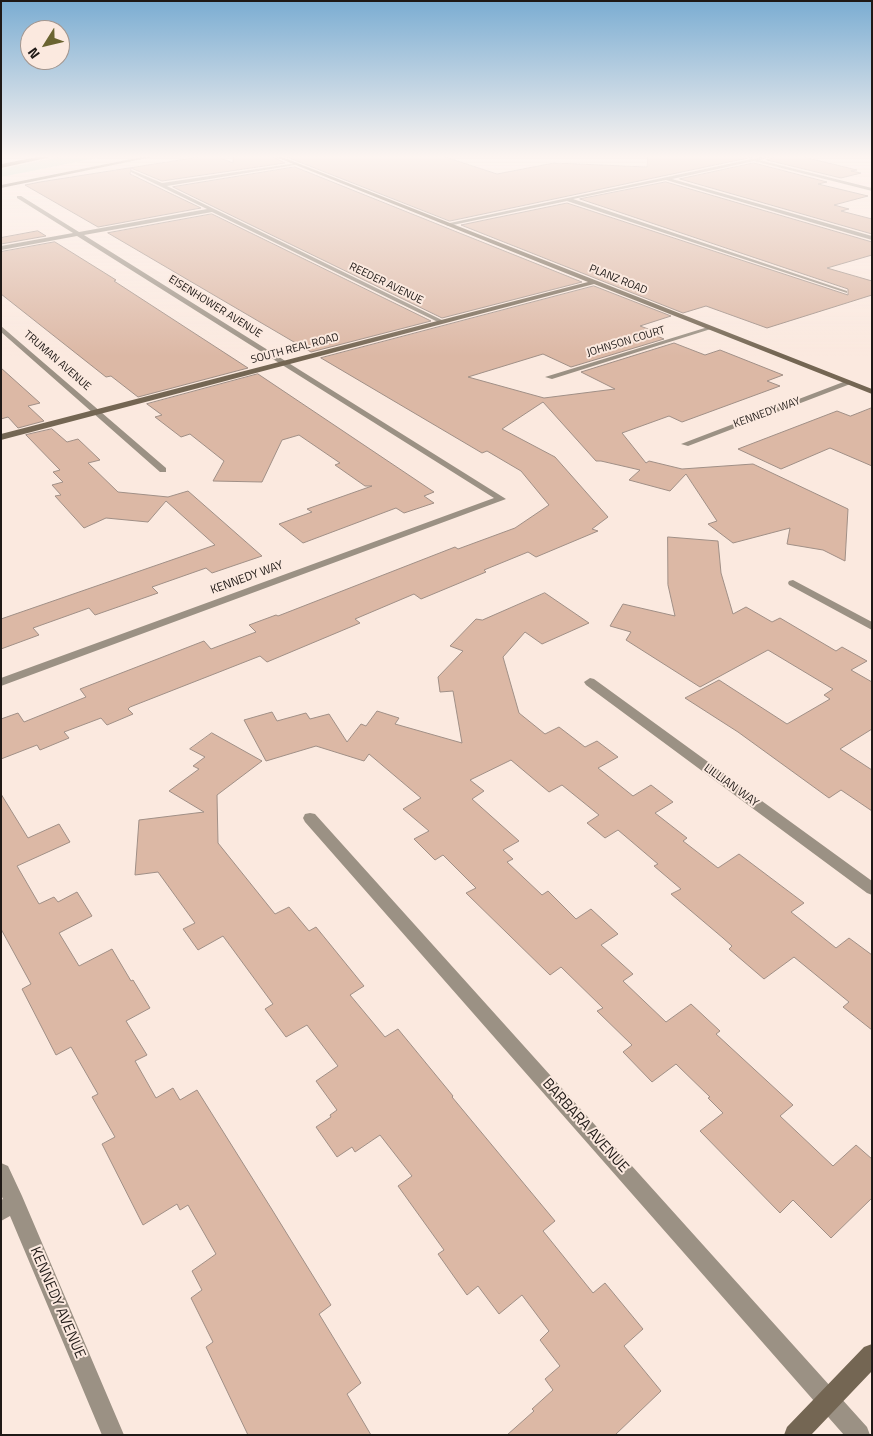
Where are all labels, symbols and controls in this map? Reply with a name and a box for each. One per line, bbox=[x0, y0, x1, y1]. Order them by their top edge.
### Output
north arrow bbox=[20, 20, 70, 70]
text: N bbox=[22, 43, 45, 64]
street label: REEDER AVENUE bbox=[347, 260, 425, 308]
street label: PLANZ ROAD bbox=[587, 262, 649, 298]
street label: EISENHOWER AVENUE bbox=[166, 273, 264, 341]
street label: JOHNSON COURT bbox=[585, 324, 667, 360]
street label: TRUMAN AVENUE bbox=[21, 328, 93, 394]
street label: SOUTH REAL ROAD bbox=[250, 331, 340, 367]
street label: KENNEDY WAY bbox=[732, 395, 802, 431]
street label: KENNEDY WAY bbox=[209, 558, 285, 598]
street label: LILLIAN WAY bbox=[701, 761, 761, 811]
street label: BARBARA AVENUE bbox=[538, 1075, 632, 1177]
street label: KENNEDY AVENUE bbox=[25, 1244, 89, 1362]

